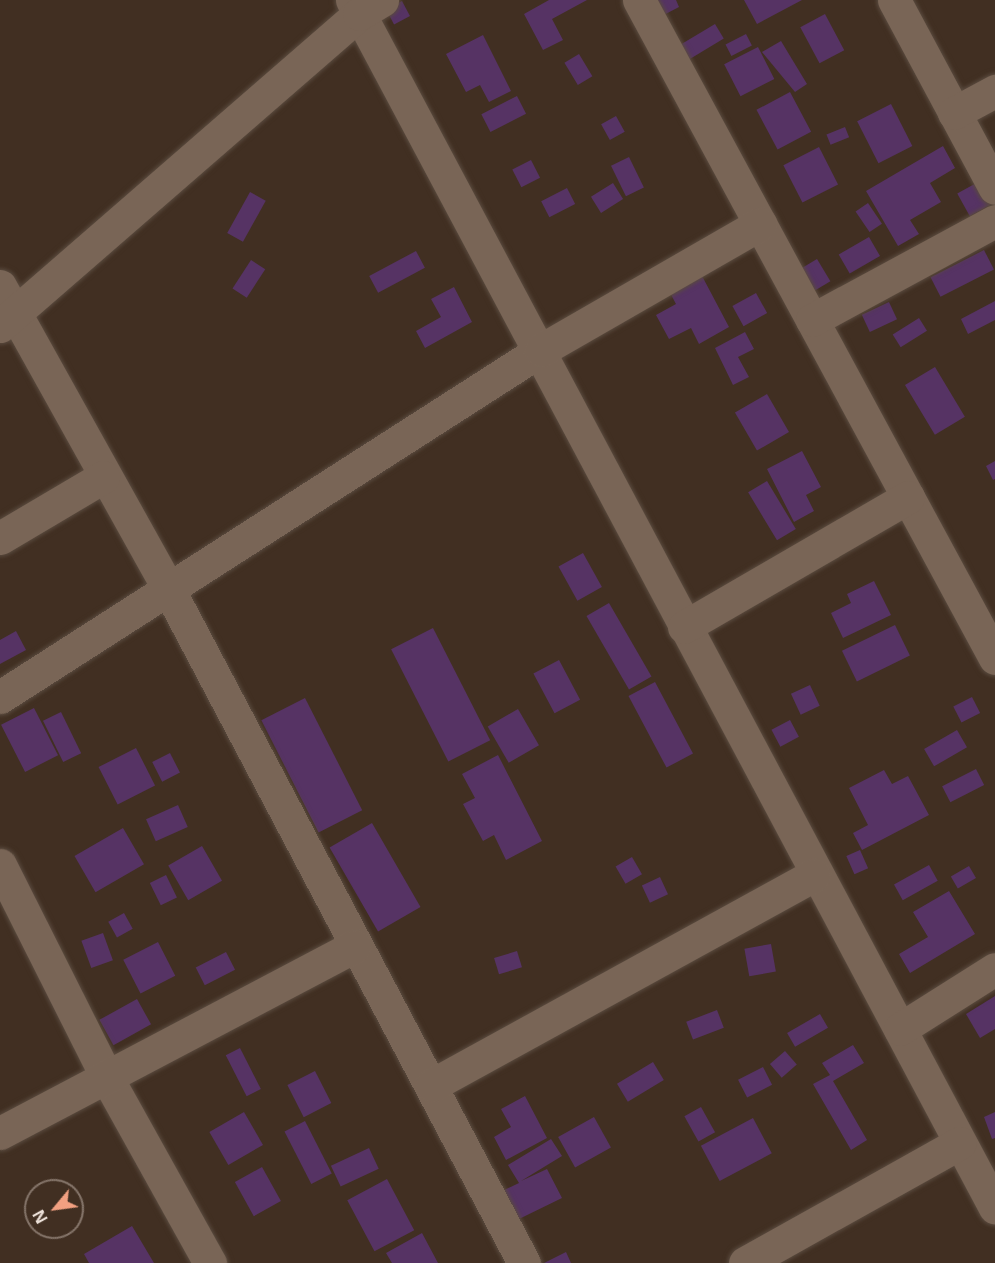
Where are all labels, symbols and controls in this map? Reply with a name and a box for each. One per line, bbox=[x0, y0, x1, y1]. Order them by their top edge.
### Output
north arrow bbox=[24, 1179, 84, 1239]
text: N bbox=[27, 1206, 53, 1228]

